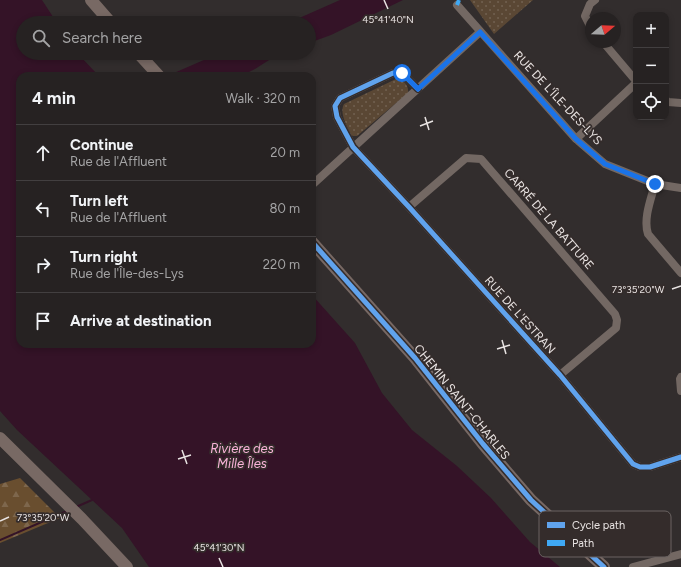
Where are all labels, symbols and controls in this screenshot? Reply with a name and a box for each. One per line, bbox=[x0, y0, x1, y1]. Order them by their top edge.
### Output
north arrow bbox=[585, 12, 621, 48]
map controls bbox=[633, 12, 669, 120]
button: + bbox=[633, 12, 669, 48]
text: 45°41'40"N bbox=[362, 13, 414, 26]
search box bbox=[16, 16, 316, 60]
icon: search bbox=[30, 27, 52, 49]
text: Search here bbox=[62, 29, 142, 47]
street label: RUE DE L'ÎLE-DES-LYS bbox=[511, 48, 605, 148]
button: − bbox=[633, 48, 669, 84]
route start bbox=[393, 64, 411, 82]
button: locate bbox=[633, 84, 669, 120]
text: 4 min bbox=[32, 88, 76, 108]
text: Walk · 320 m bbox=[226, 91, 300, 106]
text: Continue bbox=[70, 136, 133, 154]
icon: ahead bbox=[32, 142, 54, 164]
text: 20 m bbox=[270, 145, 300, 160]
text: Rue de l'Affluent bbox=[70, 154, 167, 169]
street label: CARRÉ DE LA BATTURE bbox=[501, 166, 597, 272]
route end bbox=[646, 175, 664, 193]
text: Turn left bbox=[70, 192, 128, 210]
icon: left bbox=[32, 198, 54, 220]
text: 80 m bbox=[269, 201, 300, 216]
text: Rue de l'Affluent bbox=[70, 210, 167, 225]
text: Turn right bbox=[70, 248, 138, 266]
icon: right bbox=[32, 254, 54, 276]
text: 220 m bbox=[263, 257, 300, 272]
text: Rue de l'Île-des-Lys bbox=[70, 266, 184, 281]
street label: RUE DE L'ESTRAN bbox=[482, 274, 558, 356]
text: 73°35'20"W bbox=[612, 283, 665, 296]
icon: arrive bbox=[32, 310, 54, 332]
text: Arrive at destination bbox=[70, 312, 211, 330]
street label: CHEMIN SAINT-CHARLES bbox=[411, 342, 513, 462]
water label: Rivière des Mille Îles bbox=[210, 441, 274, 471]
text: 73°35'20"W bbox=[17, 511, 70, 524]
legend bbox=[539, 511, 671, 557]
text: Cycle path bbox=[572, 519, 625, 532]
text: Path bbox=[572, 537, 594, 550]
text: 45°41'30"N bbox=[194, 541, 244, 554]

